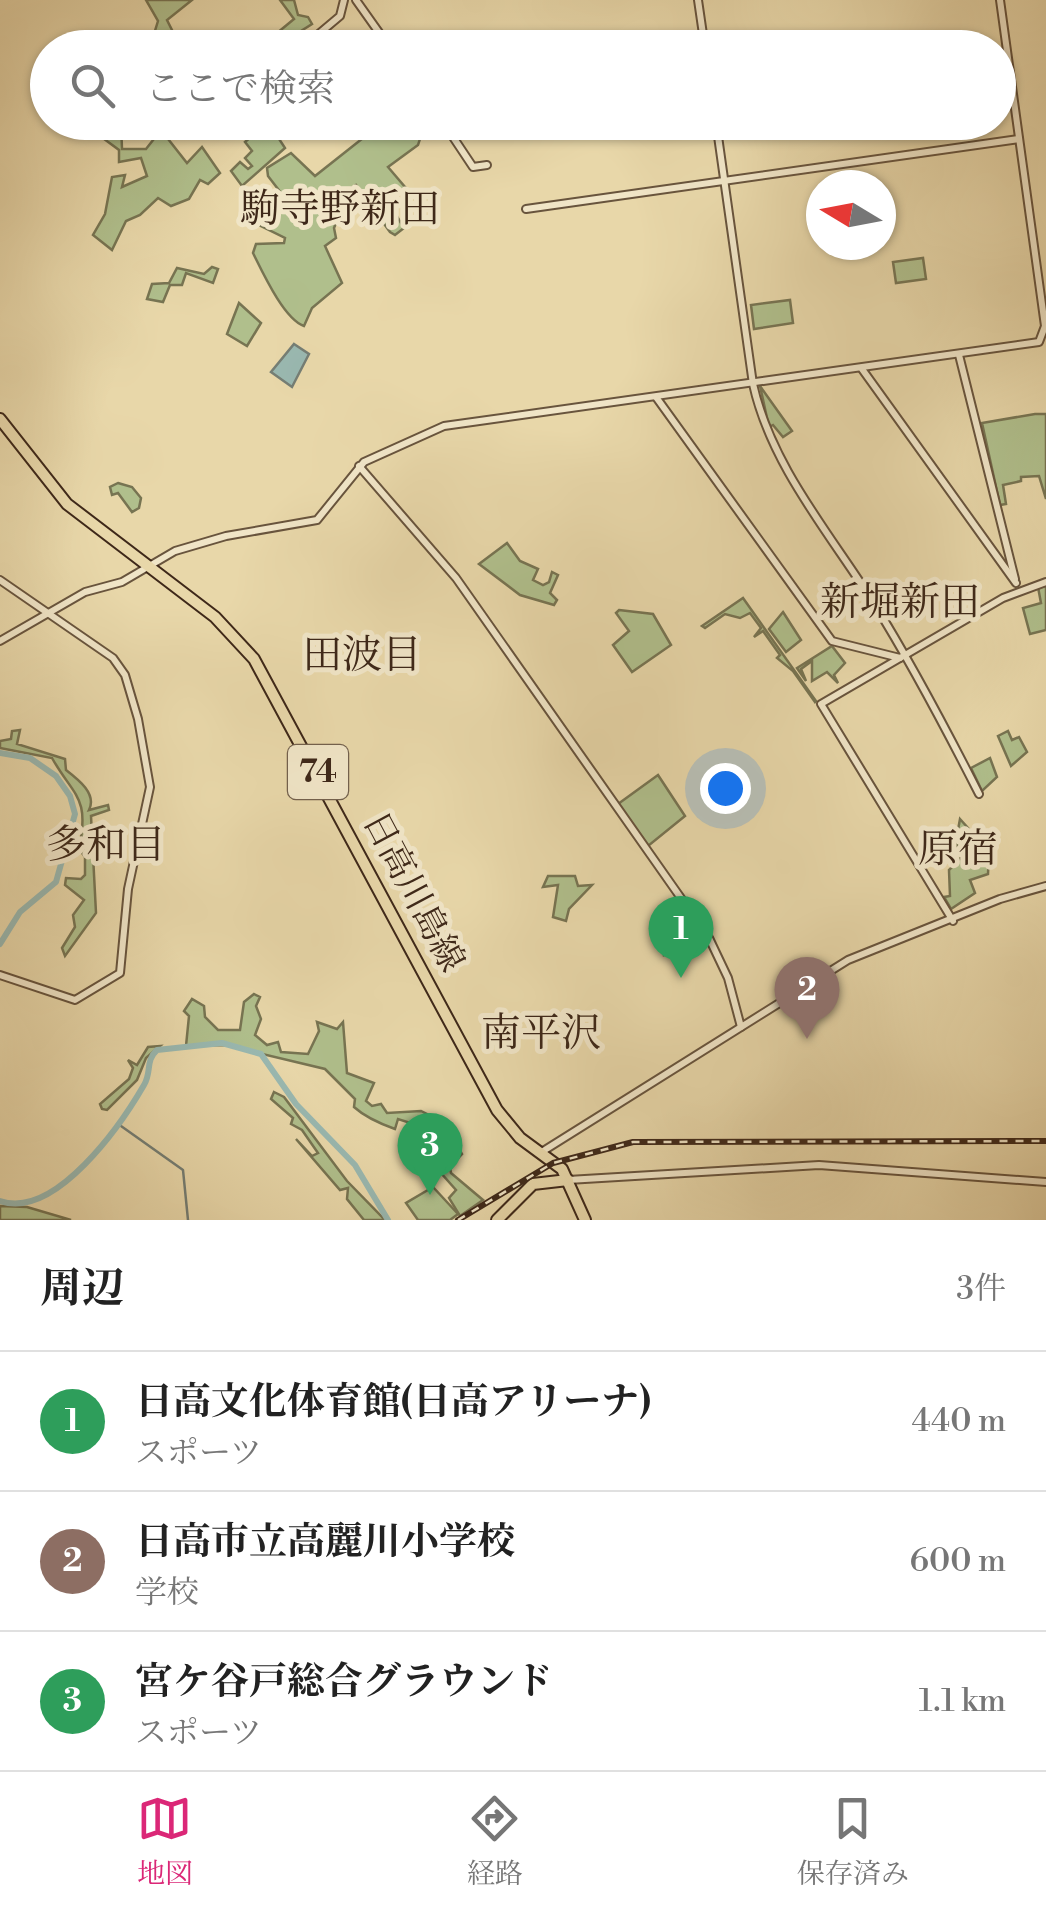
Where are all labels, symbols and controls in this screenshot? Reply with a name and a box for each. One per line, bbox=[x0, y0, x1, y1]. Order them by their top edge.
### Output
search box bbox=[30, 30, 1016, 140]
icon: search bbox=[65, 58, 120, 113]
text: ここで検索 bbox=[145, 66, 335, 113]
north arrow bbox=[806, 170, 896, 260]
district label: 駒寺野新田 bbox=[240, 185, 440, 235]
district label: 新堀新田 bbox=[820, 578, 980, 628]
district label: 田波目 bbox=[302, 631, 422, 681]
road number: 74 bbox=[288, 745, 348, 799]
your location bbox=[700, 763, 751, 814]
street label: 日高川島線 bbox=[353, 805, 473, 979]
district label: 多和目 bbox=[46, 821, 166, 871]
district label: 原宿 bbox=[918, 825, 998, 875]
pin: 1 bbox=[648, 896, 714, 978]
pin: 2 bbox=[774, 956, 840, 1039]
district label: 南平沢 bbox=[481, 1009, 601, 1059]
pin: 3 bbox=[398, 1112, 462, 1195]
text: 周辺 bbox=[40, 1263, 124, 1316]
text: 3件 bbox=[956, 1269, 1006, 1309]
text: 日高文化体育館(日高アリーナ) bbox=[135, 1379, 651, 1426]
text: 1 bbox=[65, 1401, 80, 1441]
text: 440 m bbox=[911, 1401, 1006, 1441]
text: スポーツ bbox=[135, 1433, 262, 1473]
text: 日高市立高麗川小学校 bbox=[135, 1519, 515, 1566]
text: 2 bbox=[62, 1541, 83, 1581]
text: 600 m bbox=[910, 1541, 1006, 1581]
text: 学校 bbox=[135, 1573, 199, 1613]
text: 宮ケ谷戸総合グラウンド bbox=[135, 1659, 553, 1706]
text: 3 bbox=[63, 1681, 82, 1721]
text: 1.1 km bbox=[919, 1681, 1006, 1721]
text: スポーツ bbox=[135, 1713, 262, 1753]
tab: 地図 bbox=[137, 1791, 193, 1892]
tab: 経路 bbox=[467, 1791, 523, 1892]
tab: 保存済み bbox=[797, 1791, 909, 1892]

